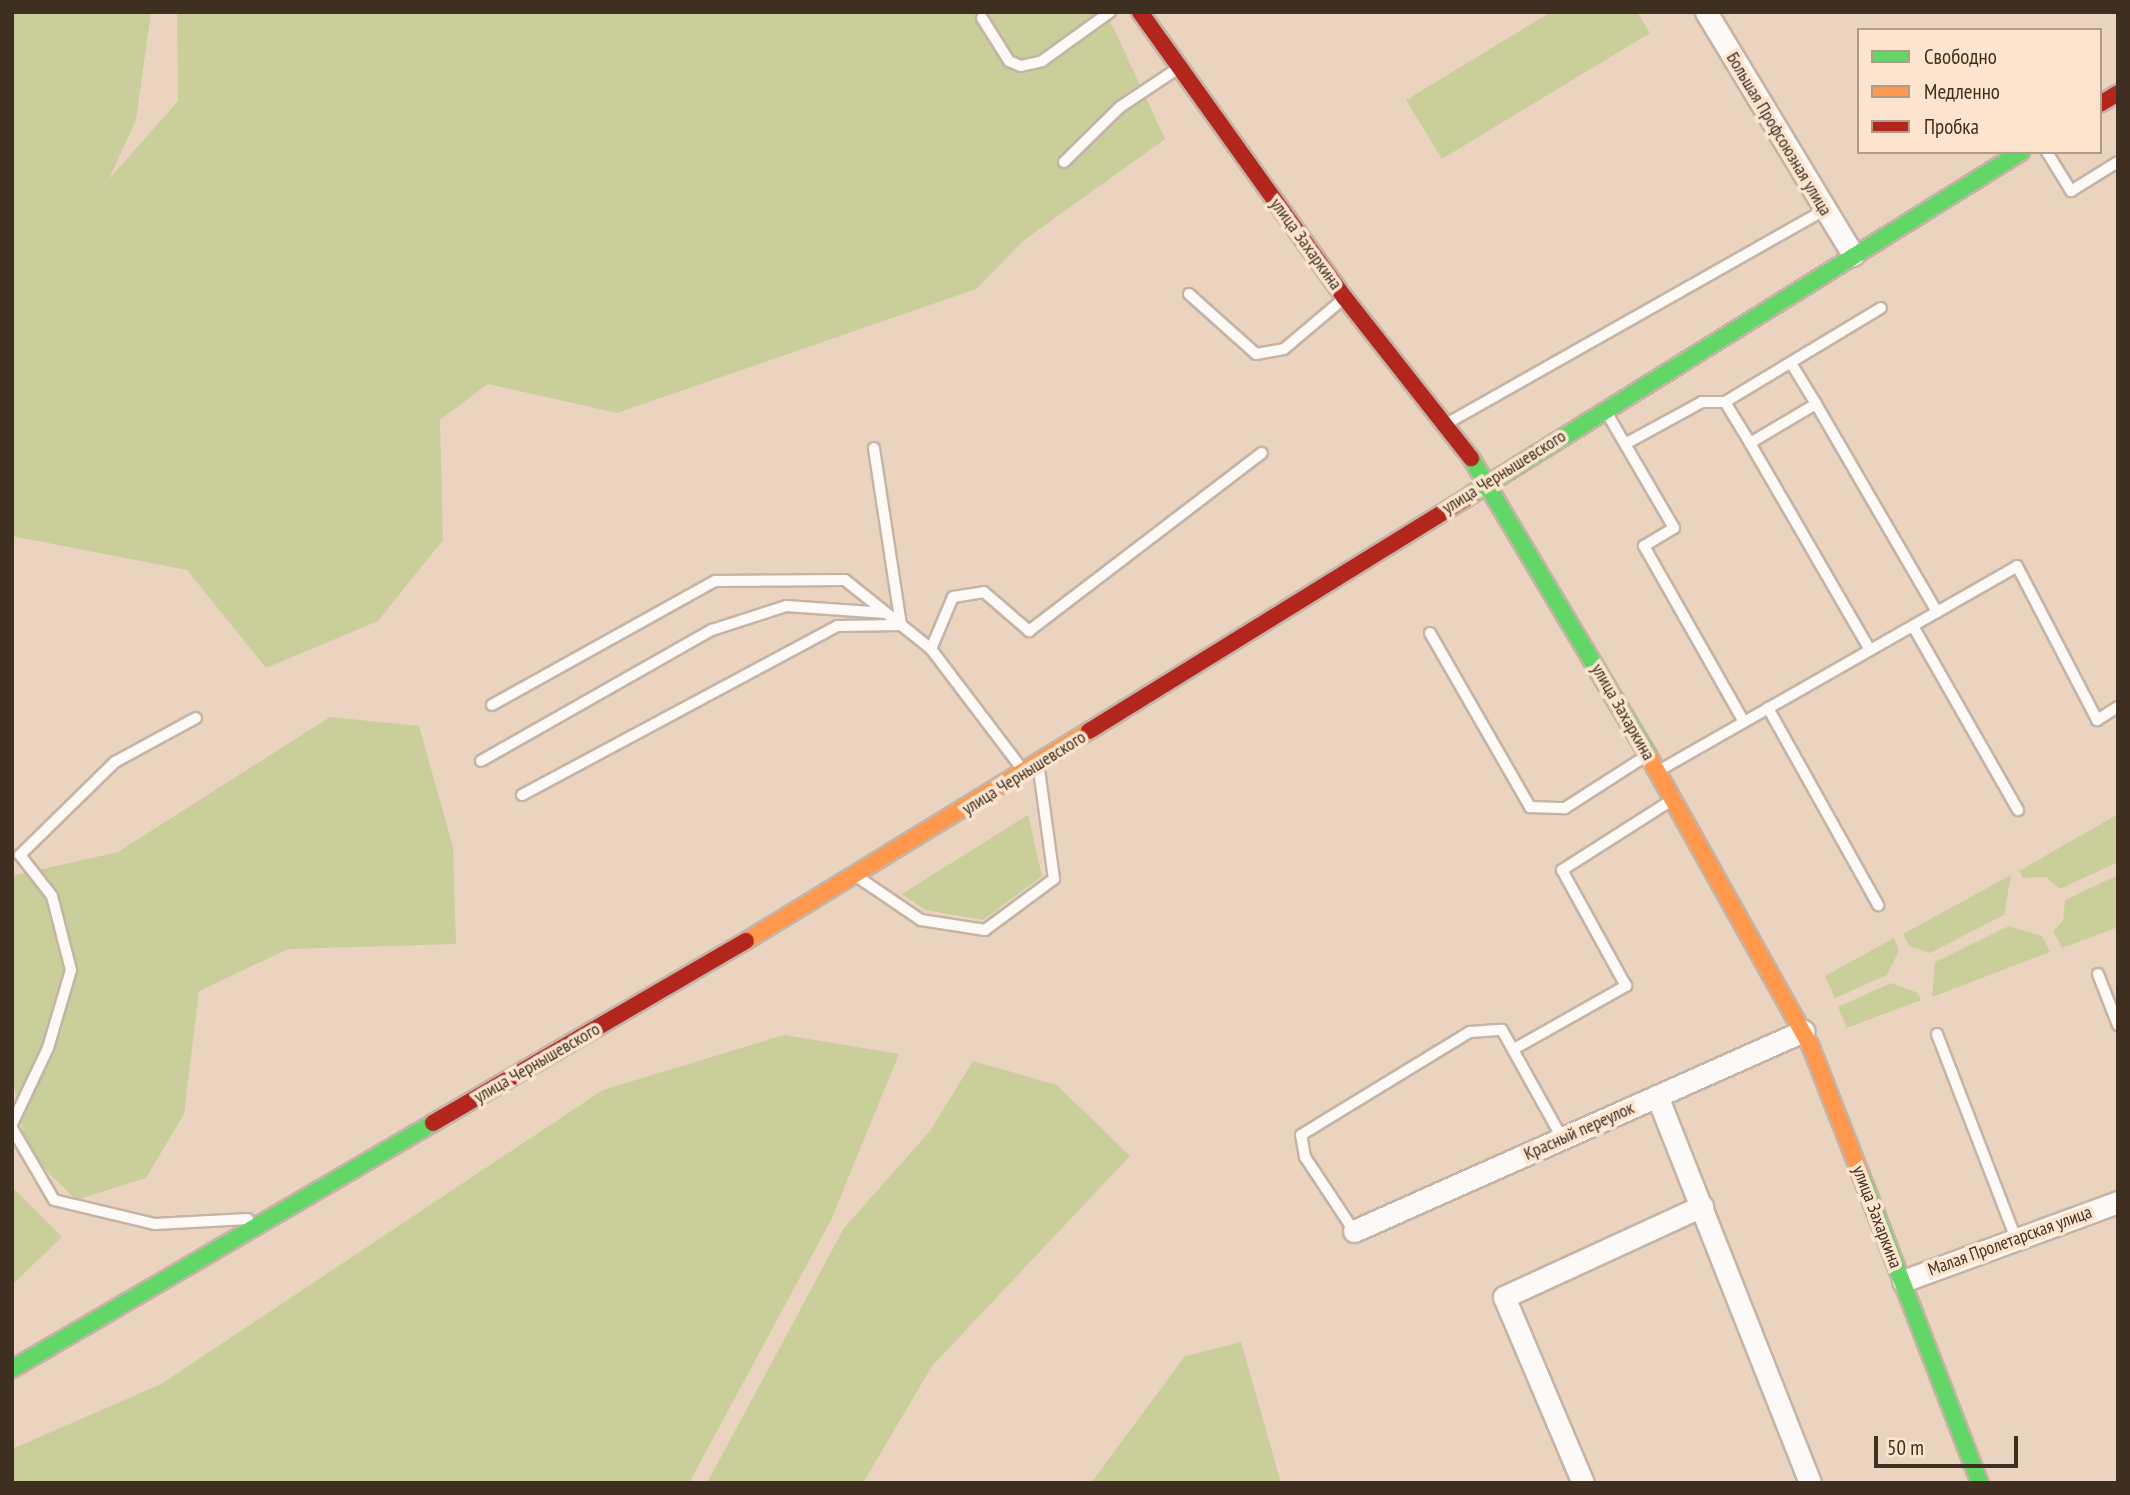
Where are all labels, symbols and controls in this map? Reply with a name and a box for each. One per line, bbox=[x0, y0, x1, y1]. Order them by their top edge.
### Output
legend bbox=[1857, 28, 2102, 154]
text: Свободно bbox=[1924, 43, 1997, 70]
street label: Большая Профсоюзная улица bbox=[1722, 48, 1836, 220]
text: Медленно bbox=[1924, 78, 2000, 105]
text: Пробка bbox=[1924, 113, 1979, 140]
street label: улица Захаркина bbox=[1266, 194, 1346, 294]
street label: улица Чернышевского bbox=[1438, 425, 1570, 519]
street label: улица Захаркина bbox=[1587, 660, 1659, 764]
street label: улица Чернышевского bbox=[958, 726, 1090, 820]
street label: улица Чернышевского bbox=[470, 1018, 604, 1108]
street label: Красный переулок bbox=[1521, 1097, 1637, 1165]
street label: улица Захаркина bbox=[1848, 1163, 1906, 1271]
street label: Малая Пролетарская улица bbox=[1925, 1201, 2095, 1281]
scale bar bbox=[1878, 1422, 2022, 1466]
text: 50 m bbox=[1887, 1434, 1924, 1461]

